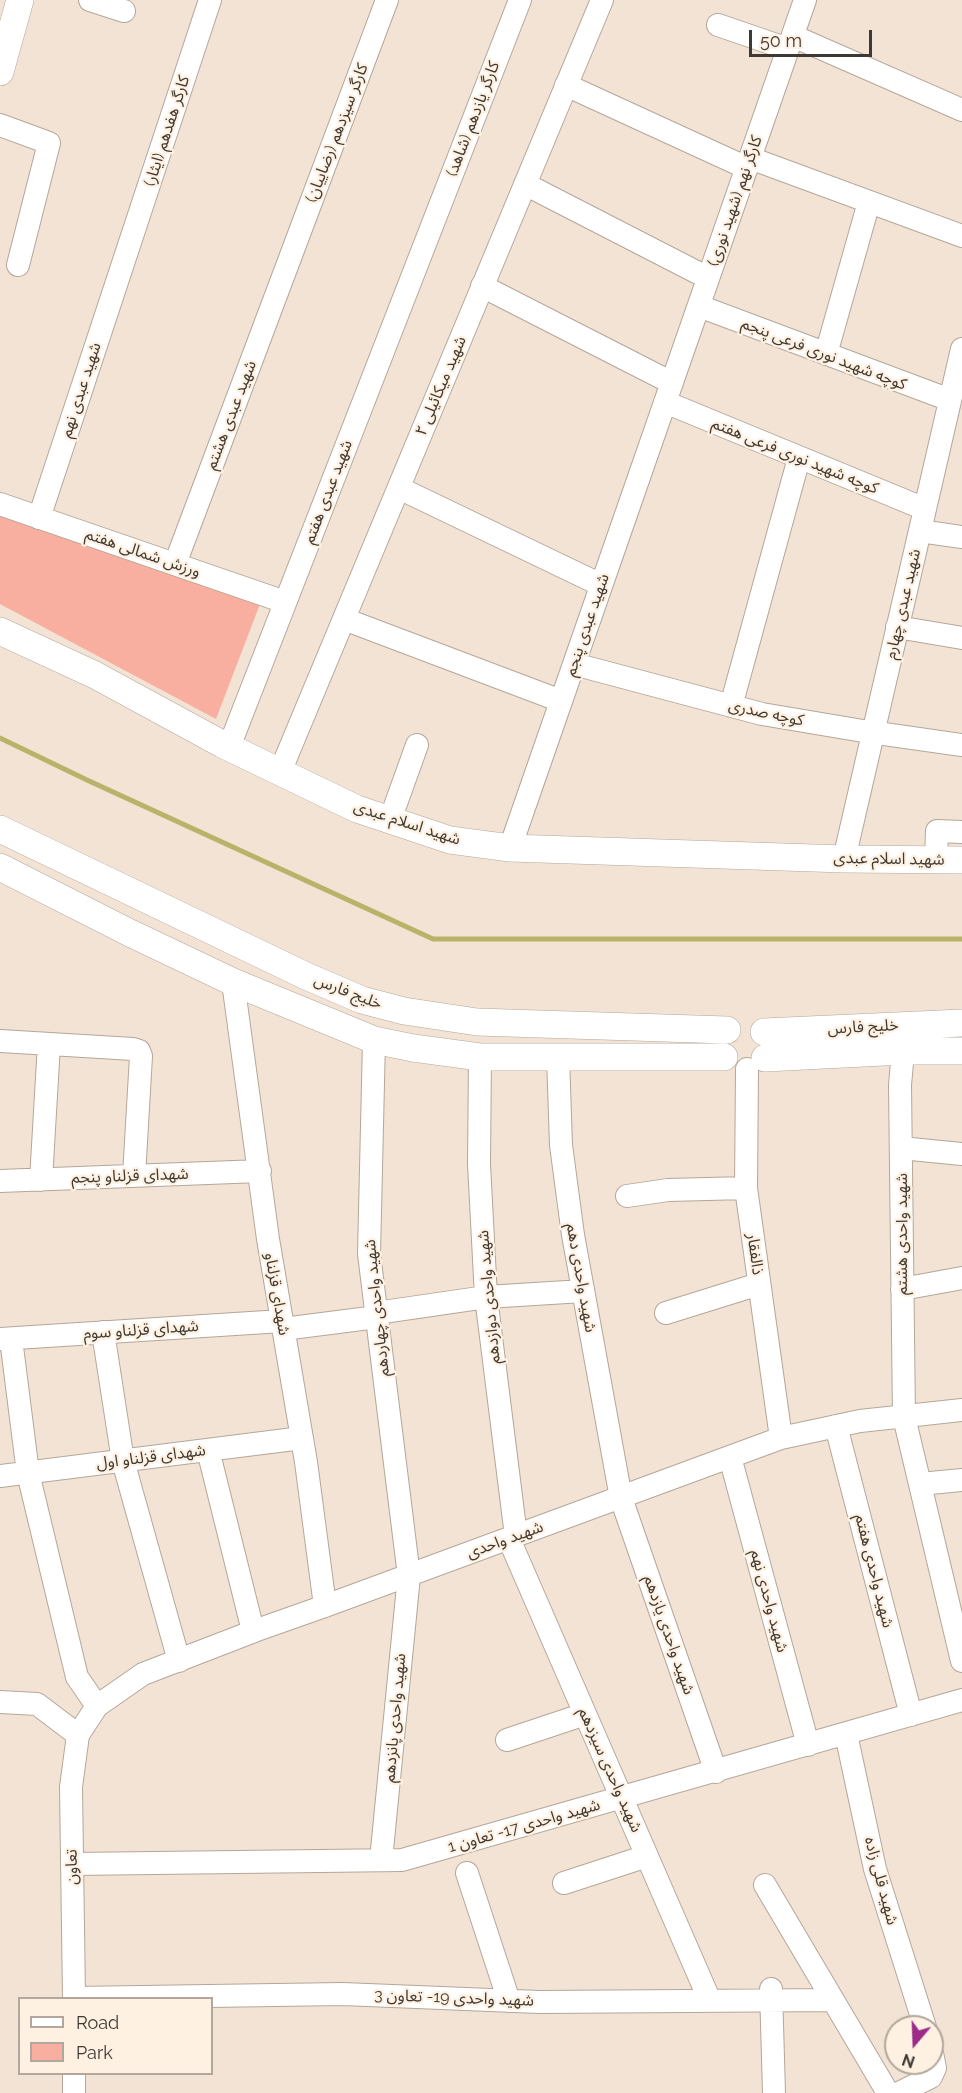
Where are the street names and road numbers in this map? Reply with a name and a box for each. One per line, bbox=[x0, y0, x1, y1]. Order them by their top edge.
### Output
street label: کارگر یازدهم (شاهد) bbox=[442, 59, 504, 179]
street label: کارگر سیزدهم (رضاییان) bbox=[302, 61, 372, 205]
street label: کارگر هفدهم (ایثار) bbox=[140, 73, 194, 189]
street label: کارگر نهم (شهید نوری) bbox=[704, 133, 766, 269]
street label: کوچه شهید نوری فرعی پنجم bbox=[739, 314, 909, 394]
street label: شهید میکائیلی ۲ bbox=[411, 333, 471, 439]
street label: شهید عبدی نهم bbox=[57, 340, 105, 440]
street label: شهید عبدی هشتم bbox=[201, 358, 261, 472]
street label: کوچه شهید نوری فرعی هفتم bbox=[709, 414, 881, 498]
street label: شهید عبدی هفتم bbox=[299, 437, 357, 547]
street label: ورزش شمالی هفتم bbox=[83, 524, 203, 582]
street label: شهید عبدی چهارم bbox=[881, 547, 925, 661]
street label: شهید عبدی پنجم bbox=[561, 571, 613, 679]
street label: کوچه صدری bbox=[727, 696, 805, 730]
street label: شهید اسلام عبدی bbox=[351, 797, 463, 849]
street label: شهید اسلام عبدی bbox=[833, 848, 945, 870]
street label: خلیج فارس bbox=[311, 970, 385, 1014]
street label: خلیج فارس bbox=[827, 1016, 899, 1038]
street label: شهدای قزلناو پنجم bbox=[71, 1164, 189, 1188]
street label: شهید واحدی هشتم bbox=[892, 1173, 912, 1295]
street label: شهید واحدی دهم bbox=[562, 1222, 600, 1334]
street label: شهید واحدی دوازدهم bbox=[474, 1229, 504, 1365]
street label: ذالفقار bbox=[743, 1232, 767, 1276]
street label: شهید واحدی چهاردهم bbox=[360, 1239, 394, 1377]
street label: شهدای قزلناو bbox=[260, 1251, 294, 1337]
street label: شهدای قزلناو سوم bbox=[83, 1316, 199, 1344]
street label: شهدای قزلناو اول bbox=[95, 1441, 207, 1473]
street label: شهید واحدی هفتم bbox=[851, 1512, 897, 1630]
street label: شهید واحدی bbox=[464, 1517, 546, 1563]
street label: شهید واحدی نهم bbox=[746, 1547, 792, 1655]
street label: شهید واحدی یازدهم bbox=[640, 1573, 698, 1697]
street label: شهید واحدی پانزدهم bbox=[380, 1653, 410, 1783]
street label: شهید واحدی سیزدهم bbox=[574, 1705, 646, 1835]
street label: شهید واحدی 17- تعاون 1 bbox=[446, 1795, 602, 1857]
street label: شهید قلی زاده bbox=[860, 1835, 902, 1927]
street label: تعاون bbox=[62, 1849, 82, 1885]
street label: شهید واحدی 19- تعاون 3 bbox=[374, 1986, 534, 2010]

